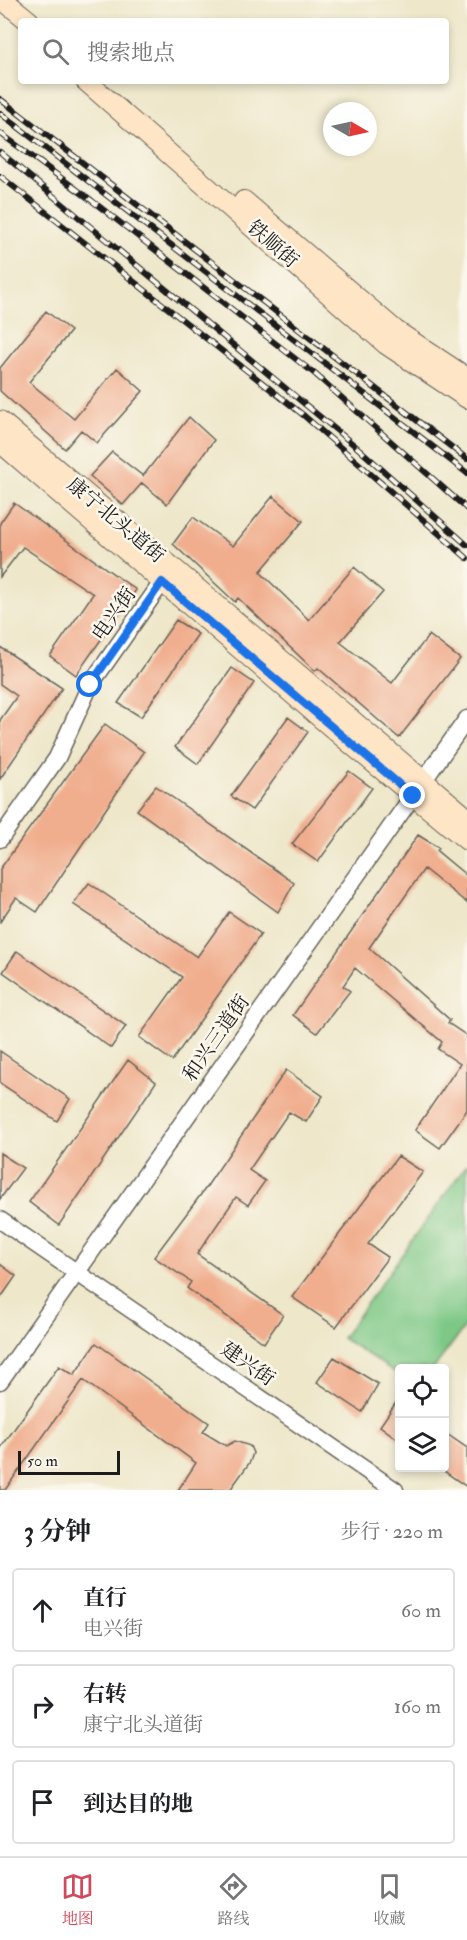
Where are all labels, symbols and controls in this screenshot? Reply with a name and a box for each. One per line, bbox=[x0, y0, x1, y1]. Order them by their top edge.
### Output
search box bbox=[18, 18, 449, 84]
icon: search bbox=[39, 35, 72, 68]
text: 搜索地点 bbox=[87, 39, 175, 67]
north arrow bbox=[323, 102, 377, 156]
street label: 铁顺街 bbox=[242, 215, 304, 273]
street label: 康宁北头道街 bbox=[62, 472, 170, 568]
street label: 电兴街 bbox=[87, 582, 141, 646]
route start bbox=[76, 671, 102, 697]
route end bbox=[399, 782, 425, 808]
street label: 和兴三道街 bbox=[177, 990, 255, 1086]
street label: 建兴街 bbox=[216, 1337, 280, 1391]
map controls bbox=[395, 1364, 449, 1472]
button: locate bbox=[395, 1364, 449, 1418]
button: layers bbox=[395, 1418, 449, 1472]
scale bar bbox=[18, 1448, 120, 1476]
text: 50 m bbox=[27, 1451, 58, 1471]
text: 3 分钟 bbox=[24, 1516, 91, 1548]
text: 步行 · 220 m bbox=[340, 1519, 443, 1544]
text: 直行 bbox=[83, 1584, 127, 1612]
icon: ahead bbox=[26, 1594, 59, 1627]
text: 60 m bbox=[401, 1598, 441, 1623]
text: 电兴街 bbox=[83, 1616, 143, 1641]
text: 右转 bbox=[83, 1680, 127, 1708]
icon: right bbox=[26, 1690, 59, 1723]
text: 160 m bbox=[394, 1694, 441, 1719]
text: 康宁北头道街 bbox=[83, 1712, 203, 1737]
icon: arrive bbox=[26, 1786, 59, 1819]
text: 到达目的地 bbox=[83, 1790, 193, 1818]
tab: 地图 bbox=[61, 1870, 94, 1929]
tab: 路线 bbox=[217, 1870, 250, 1929]
tab: 收藏 bbox=[373, 1870, 406, 1929]

